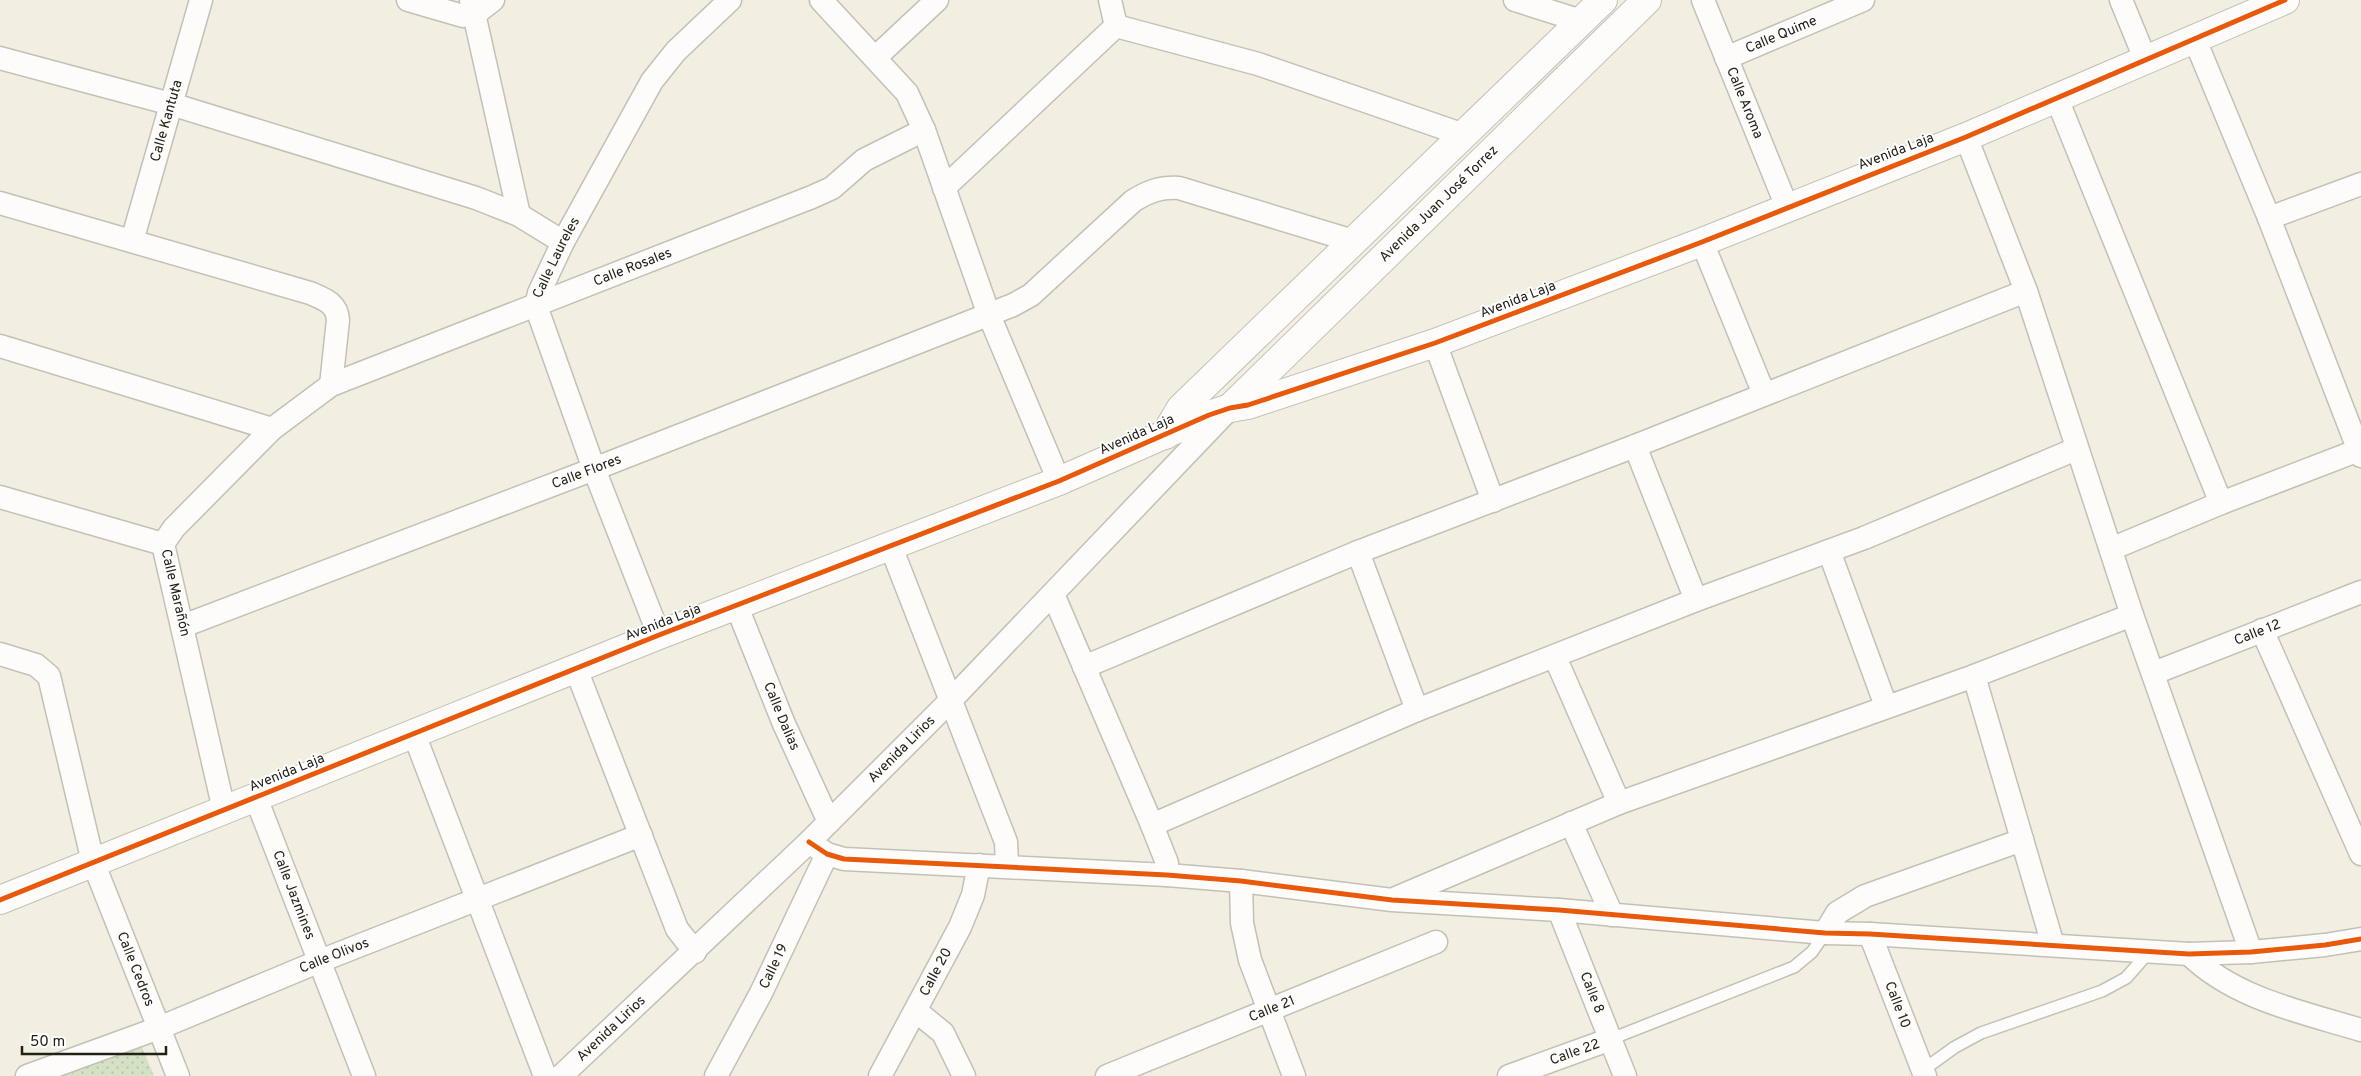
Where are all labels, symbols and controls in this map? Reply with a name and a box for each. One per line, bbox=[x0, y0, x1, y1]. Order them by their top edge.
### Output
street label: Calle Quime bbox=[1743, 12, 1820, 57]
street label: Calle Aroma bbox=[1723, 65, 1767, 141]
street label: Calle Kantuta bbox=[147, 78, 186, 164]
street label: Avenida Laja bbox=[1856, 130, 1936, 174]
street label: Avenida Juan José Torrez bbox=[1376, 142, 1502, 266]
street label: Calle Laureles bbox=[530, 214, 584, 299]
street label: Calle Rosales bbox=[591, 244, 674, 290]
street label: Avenida Laja bbox=[1478, 278, 1558, 322]
street label: Avenida Laja bbox=[1097, 411, 1177, 459]
street label: Calle Flores bbox=[549, 451, 624, 493]
street label: Calle Marañón bbox=[157, 548, 193, 638]
street label: Avenida Laja bbox=[623, 601, 703, 645]
street label: Calle 12 bbox=[2232, 616, 2283, 649]
street label: Calle Dalias bbox=[760, 680, 803, 753]
street label: Avenida Lirios bbox=[864, 712, 939, 787]
street label: Avenida Laja bbox=[247, 750, 327, 796]
street label: Calle Jazmines bbox=[269, 848, 319, 942]
street label: Calle Cedros bbox=[113, 929, 158, 1009]
street label: Calle Olivos bbox=[297, 934, 371, 977]
street label: Calle 19 bbox=[756, 941, 792, 992]
street label: Calle 20 bbox=[916, 945, 956, 999]
street label: Calle 8 bbox=[1576, 969, 1608, 1016]
street label: Calle 10 bbox=[1881, 979, 1914, 1031]
street label: Avenida Lirios bbox=[573, 992, 649, 1065]
street label: Calle 21 bbox=[1246, 992, 1297, 1026]
scale bar bbox=[22, 1024, 166, 1056]
text: 50 m bbox=[30, 1033, 65, 1052]
street label: Calle 22 bbox=[1548, 1035, 1602, 1069]

